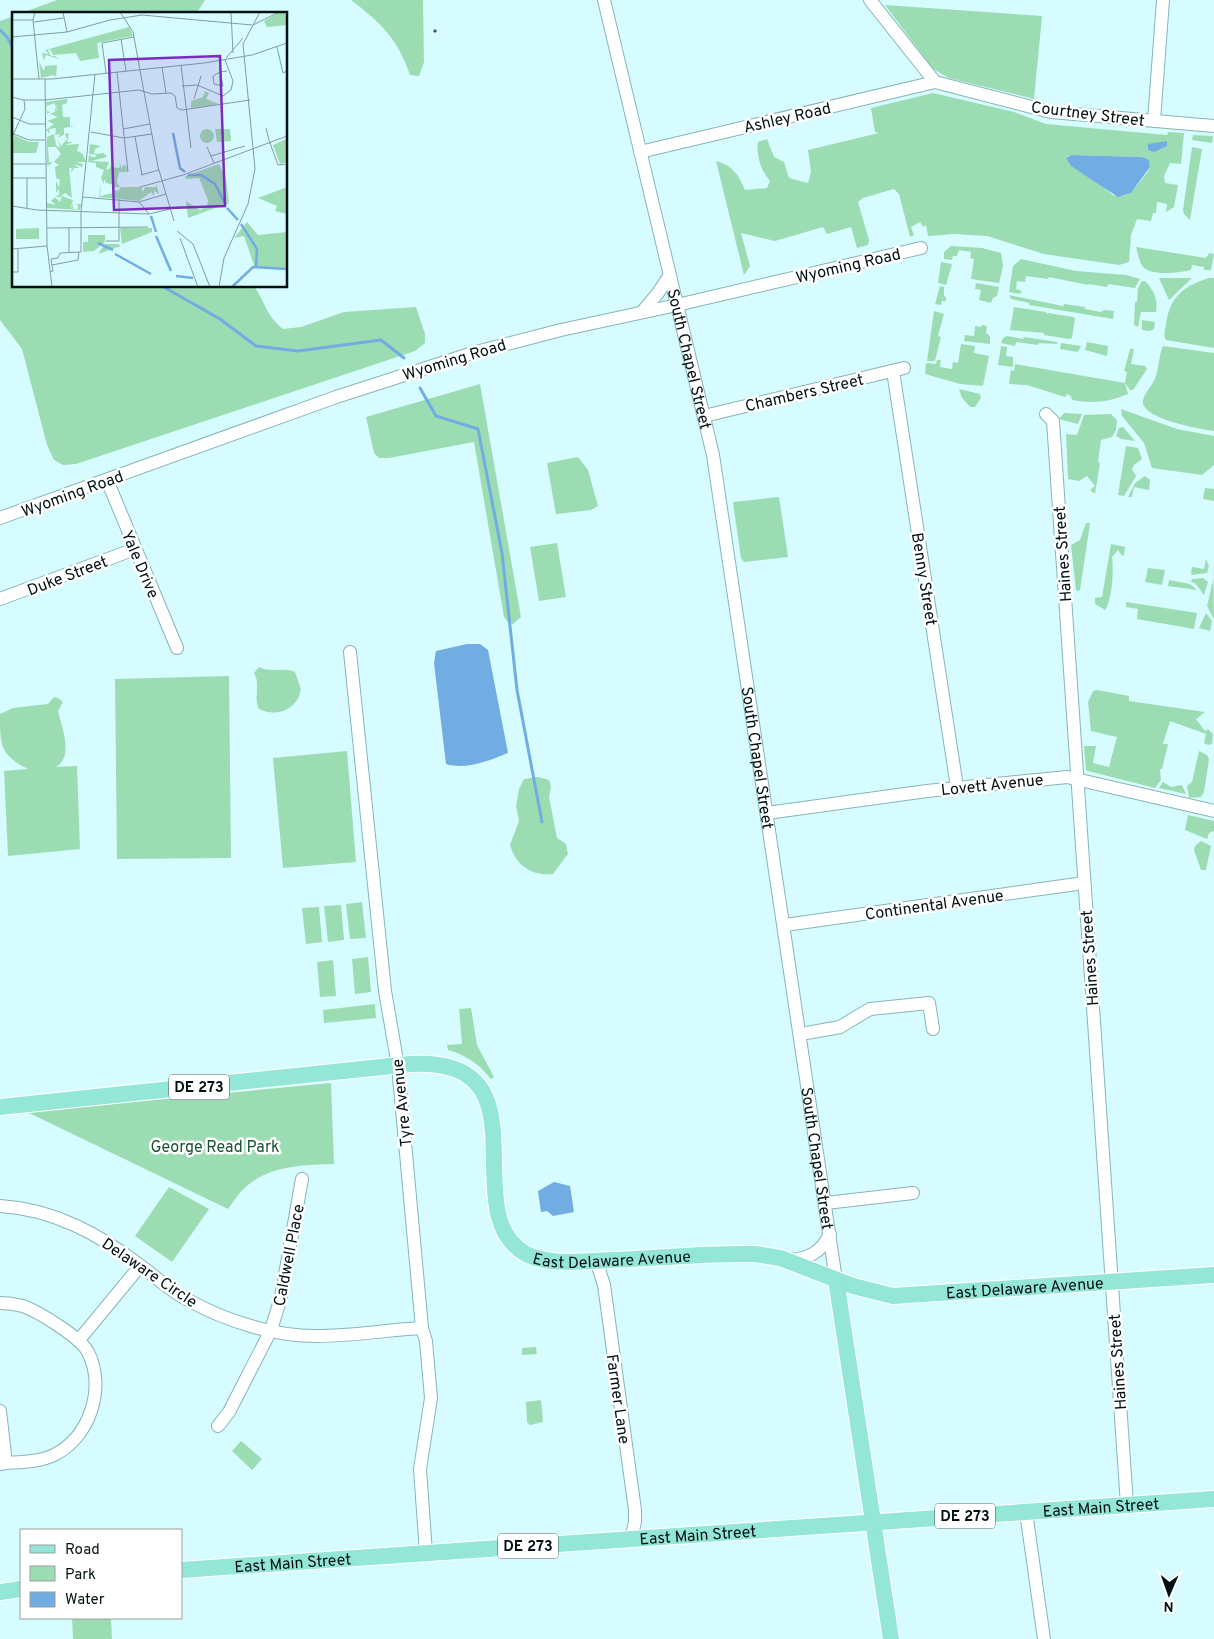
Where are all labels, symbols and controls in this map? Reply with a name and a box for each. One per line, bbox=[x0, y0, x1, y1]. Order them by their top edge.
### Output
inset map bbox=[12, 12, 288, 288]
street label: Courtney Street bbox=[1030, 98, 1146, 132]
street label: Ashley Road bbox=[742, 99, 833, 139]
street label: Wyoming Road bbox=[794, 245, 903, 289]
street label: South Chapel Street bbox=[662, 287, 714, 432]
street label: Wyoming Road bbox=[400, 336, 509, 386]
street label: Chambers Street bbox=[743, 371, 866, 417]
street label: Wyoming Road bbox=[19, 467, 126, 523]
street label: Haines Street bbox=[1051, 505, 1077, 603]
street label: Yale Drive bbox=[116, 528, 162, 602]
street label: Benny Street bbox=[906, 531, 940, 627]
street label: Duke Street bbox=[25, 552, 111, 601]
street label: South Chapel Street bbox=[736, 685, 777, 831]
street label: Lovett Avenue bbox=[940, 771, 1044, 801]
street label: Continental Avenue bbox=[864, 886, 1005, 926]
street label: Haines Street bbox=[1078, 909, 1104, 1007]
street label: Tyre Avenue bbox=[388, 1058, 418, 1148]
road number: DE 273 bbox=[169, 1074, 229, 1100]
street label: South Chapel Street bbox=[795, 1086, 836, 1231]
park label: George Read Park bbox=[150, 1138, 280, 1158]
street label: Caldwell Place bbox=[270, 1203, 310, 1308]
street label: Delaware Circle bbox=[97, 1234, 200, 1313]
street label: East Delaware Avenue bbox=[530, 1247, 691, 1274]
street label: East Delaware Avenue bbox=[945, 1274, 1104, 1305]
street label: Haines Street bbox=[1106, 1313, 1132, 1411]
street label: Farmer Lane bbox=[601, 1353, 633, 1445]
street label: East Main Street bbox=[1042, 1495, 1160, 1523]
road number: DE 273 bbox=[935, 1504, 995, 1528]
street label: East Main Street bbox=[639, 1522, 757, 1550]
legend bbox=[20, 1529, 182, 1619]
road number: DE 273 bbox=[498, 1534, 558, 1558]
text: Road bbox=[65, 1541, 100, 1560]
street label: East Main Street bbox=[234, 1550, 352, 1578]
text: Park bbox=[65, 1566, 96, 1585]
north arrow bbox=[1144, 1569, 1194, 1619]
text: Water bbox=[65, 1591, 105, 1610]
text: N bbox=[1163, 1597, 1174, 1614]

